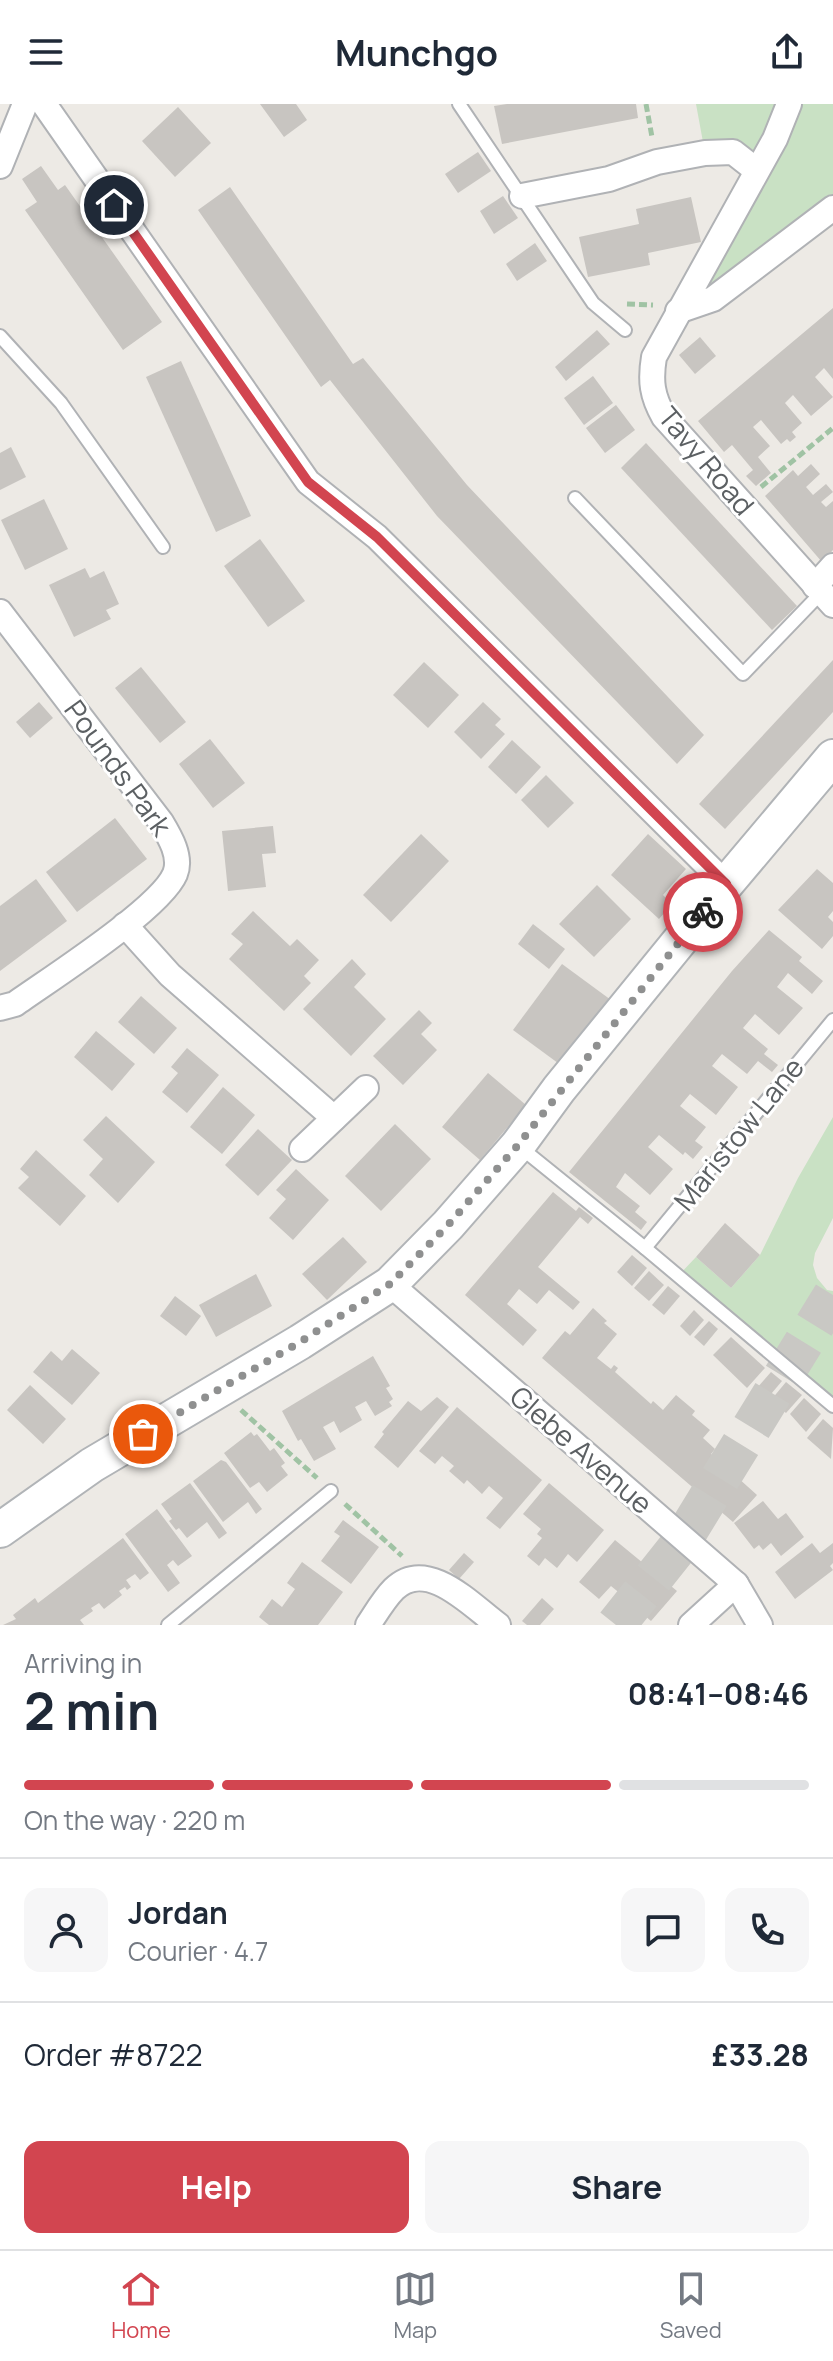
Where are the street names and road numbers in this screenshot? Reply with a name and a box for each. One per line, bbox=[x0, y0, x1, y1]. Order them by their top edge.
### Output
street label: Tavy Road bbox=[650, 398, 763, 523]
street label: Pounds Park bbox=[57, 692, 182, 844]
street label: Maristow Lane bbox=[665, 1049, 812, 1218]
street label: Glebe Avenue bbox=[502, 1377, 661, 1522]

